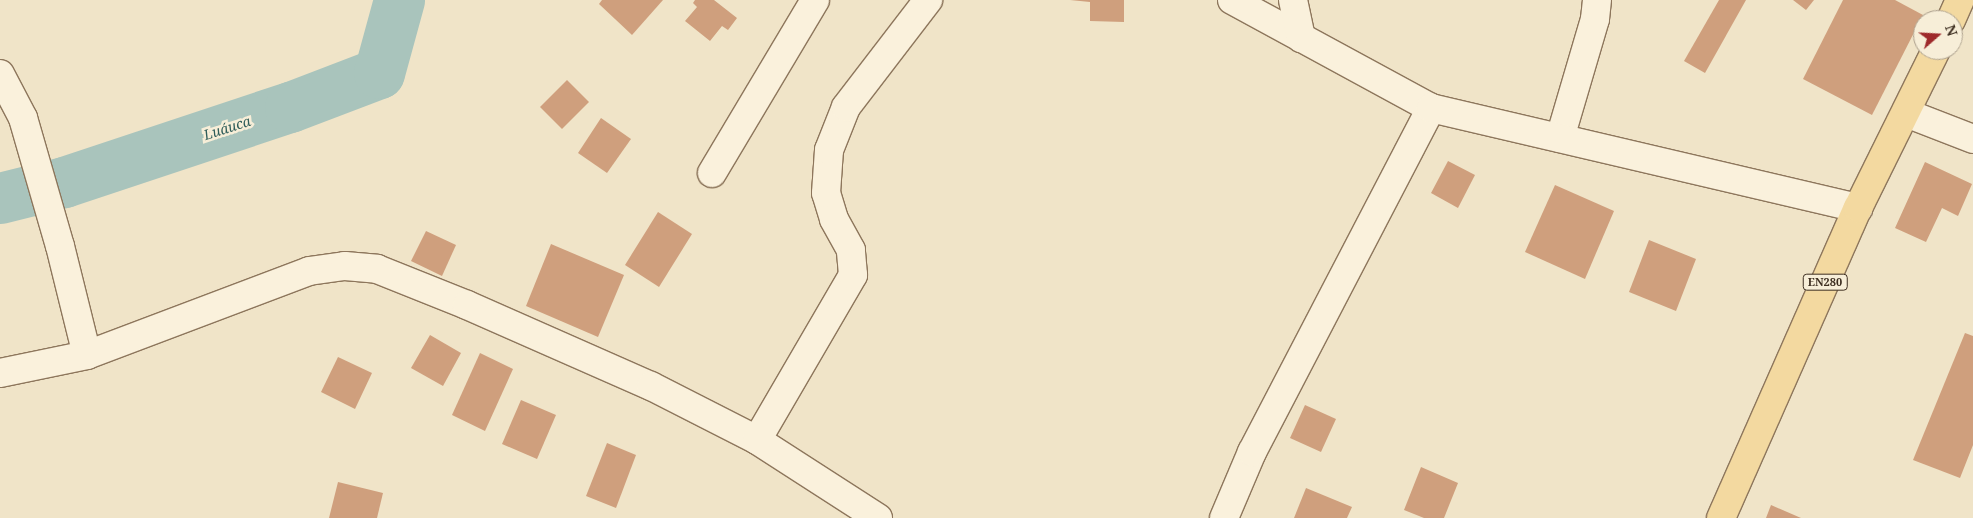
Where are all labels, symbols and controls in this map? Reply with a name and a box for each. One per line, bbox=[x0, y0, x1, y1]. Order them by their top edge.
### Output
north arrow bbox=[1913, 10, 1963, 60]
text: N bbox=[1941, 22, 1962, 39]
water label: Luáuca bbox=[201, 113, 253, 143]
road number: EN280 bbox=[1802, 274, 1848, 290]

